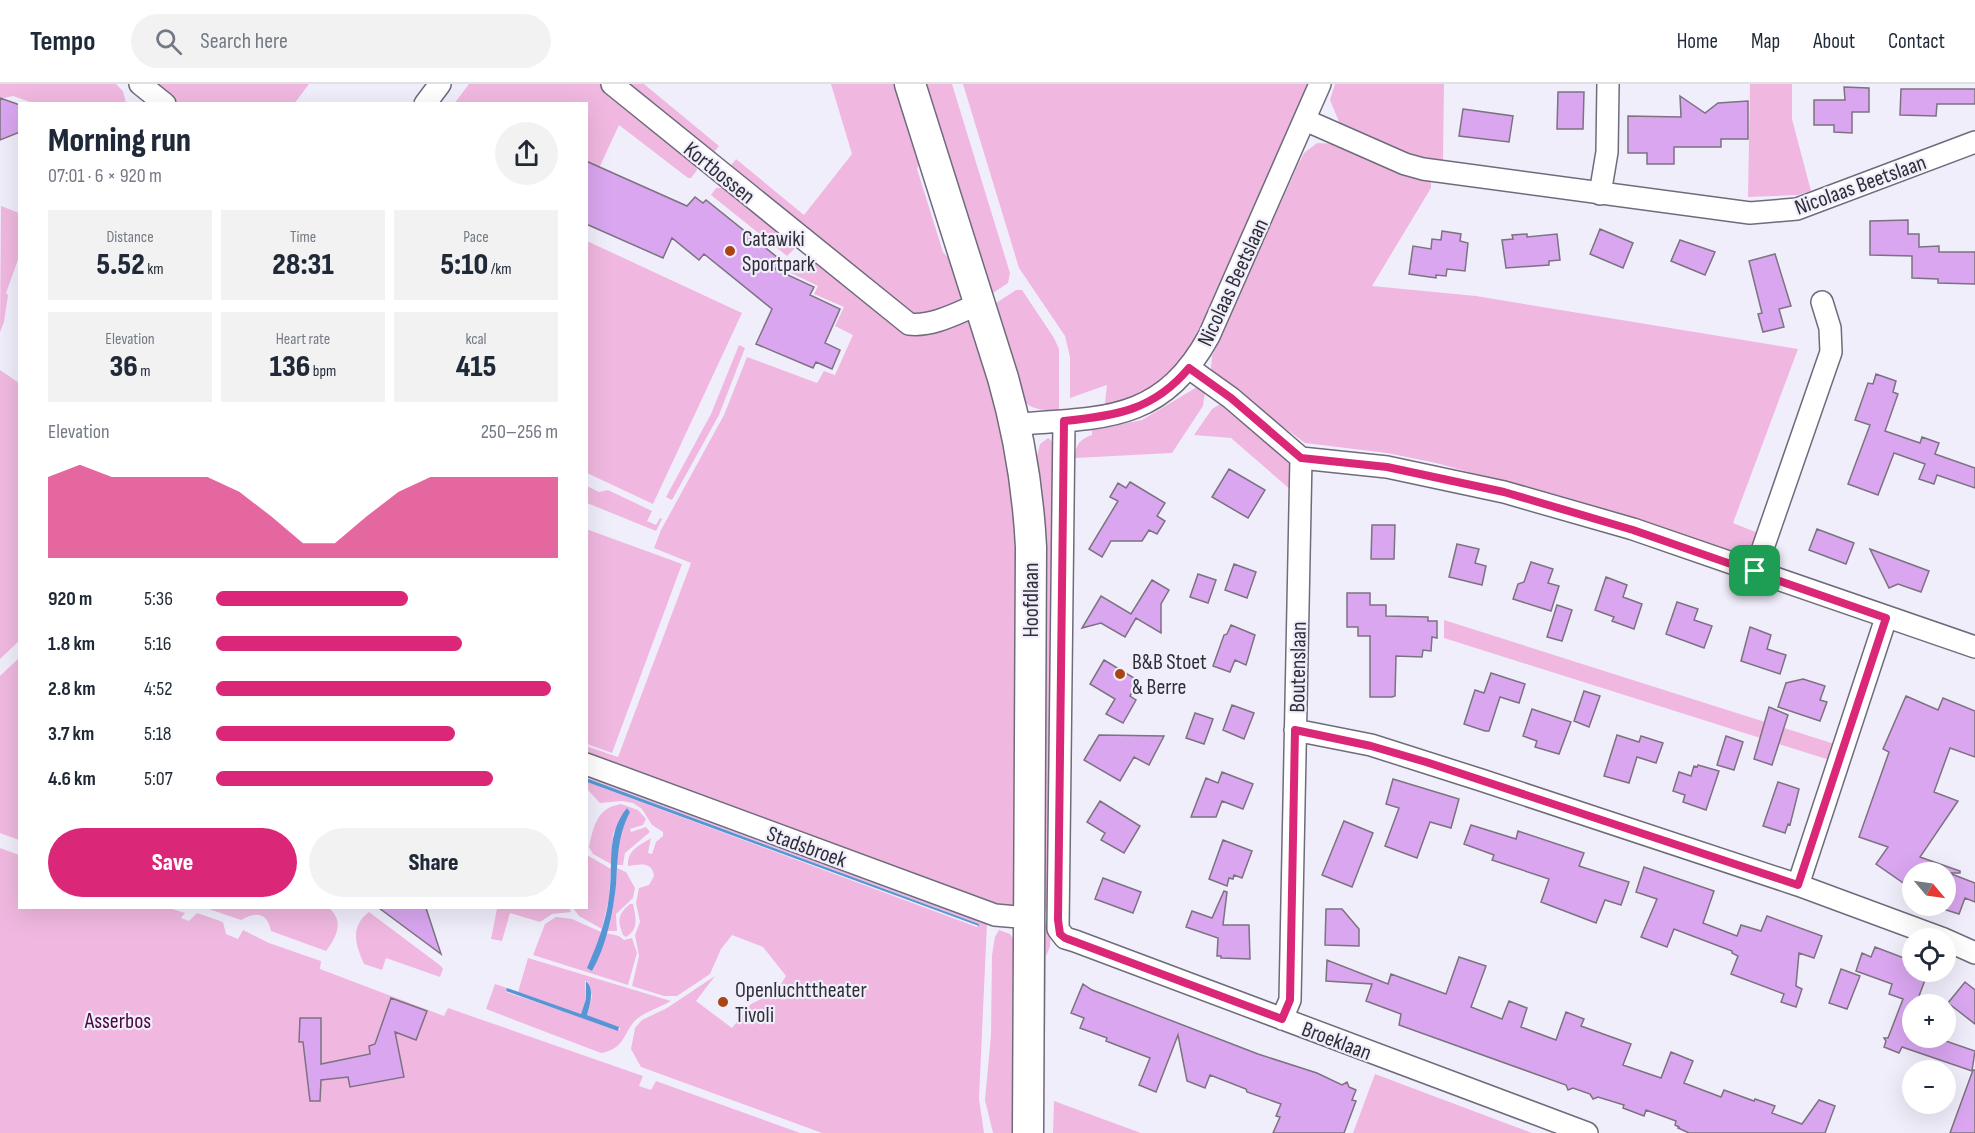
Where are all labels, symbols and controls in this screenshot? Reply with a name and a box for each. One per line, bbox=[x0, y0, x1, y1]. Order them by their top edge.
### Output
search box bbox=[131, 14, 551, 68]
text: Tempo bbox=[30, 25, 95, 58]
icon: search bbox=[152, 25, 185, 58]
text: Search here bbox=[200, 28, 288, 55]
text: Home bbox=[1677, 29, 1718, 54]
text: Map bbox=[1751, 29, 1780, 54]
text: About bbox=[1813, 29, 1855, 54]
text: Contact bbox=[1888, 29, 1945, 54]
text: Morning run bbox=[48, 121, 191, 161]
button: share bbox=[495, 122, 558, 185]
street label: Kortbossen bbox=[678, 136, 760, 210]
street label: Nicolaas Beetslaan bbox=[1791, 149, 1930, 222]
text: 07:01 · 6 × 920 m bbox=[48, 164, 162, 188]
street label: Nicolaas Beetslaan bbox=[1192, 214, 1275, 351]
place label: Catawiki Sportpark bbox=[742, 226, 816, 278]
text: Distance bbox=[106, 228, 154, 247]
text: Time bbox=[290, 228, 316, 247]
text: Pace bbox=[463, 228, 489, 247]
marker: Catawiki Sportpark bbox=[723, 244, 737, 258]
text: 5.52 bbox=[96, 247, 145, 283]
text: 28:31 bbox=[272, 247, 334, 283]
text: 5:10 bbox=[440, 247, 488, 283]
text: km bbox=[145, 260, 164, 279]
text: /km bbox=[488, 260, 512, 279]
text: Elevation bbox=[105, 330, 155, 349]
text: Heart rate bbox=[276, 330, 330, 349]
text: kcal bbox=[465, 330, 487, 349]
text: 36 bbox=[109, 349, 138, 385]
text: 136 bbox=[270, 349, 310, 385]
text: 415 bbox=[456, 349, 496, 385]
text: m bbox=[138, 362, 151, 381]
text: bpm bbox=[310, 362, 336, 381]
text: Elevation bbox=[48, 420, 110, 444]
text: 250–256 m bbox=[481, 420, 558, 444]
pin bbox=[1729, 545, 1780, 596]
icon: arrive bbox=[1738, 554, 1771, 587]
street label: Hoofdlaan bbox=[1018, 563, 1045, 637]
text: 920 m bbox=[48, 587, 92, 611]
text: 5:36 bbox=[144, 587, 173, 611]
street label: Boutenslaan bbox=[1284, 621, 1313, 713]
text: 1.8 km bbox=[48, 632, 95, 656]
text: 5:16 bbox=[144, 632, 172, 656]
place label: B&B Stoet & Berre bbox=[1132, 649, 1207, 701]
marker: B&B Stoet & Berre bbox=[1113, 667, 1127, 681]
text: 2.8 km bbox=[48, 677, 96, 701]
text: 4:52 bbox=[144, 677, 172, 701]
text: 3.7 km bbox=[48, 722, 94, 746]
text: 5:18 bbox=[144, 722, 172, 746]
text: 4.6 km bbox=[48, 767, 96, 791]
text: 5:07 bbox=[144, 767, 173, 791]
street label: Stadsbroek bbox=[763, 821, 851, 874]
button: Save bbox=[48, 828, 297, 897]
button: Share bbox=[309, 828, 558, 897]
north arrow bbox=[1902, 862, 1956, 916]
map controls bbox=[1902, 862, 1956, 1114]
button: locate bbox=[1902, 928, 1956, 982]
place label: Openluchttheater Tivoli bbox=[735, 977, 867, 1029]
button: + bbox=[1902, 994, 1956, 1048]
marker: Openluchttheater Tivoli bbox=[716, 995, 730, 1009]
park label: Asserbos bbox=[84, 1008, 151, 1035]
street label: Broeklaan bbox=[1298, 1016, 1375, 1067]
button: − bbox=[1902, 1060, 1956, 1114]

